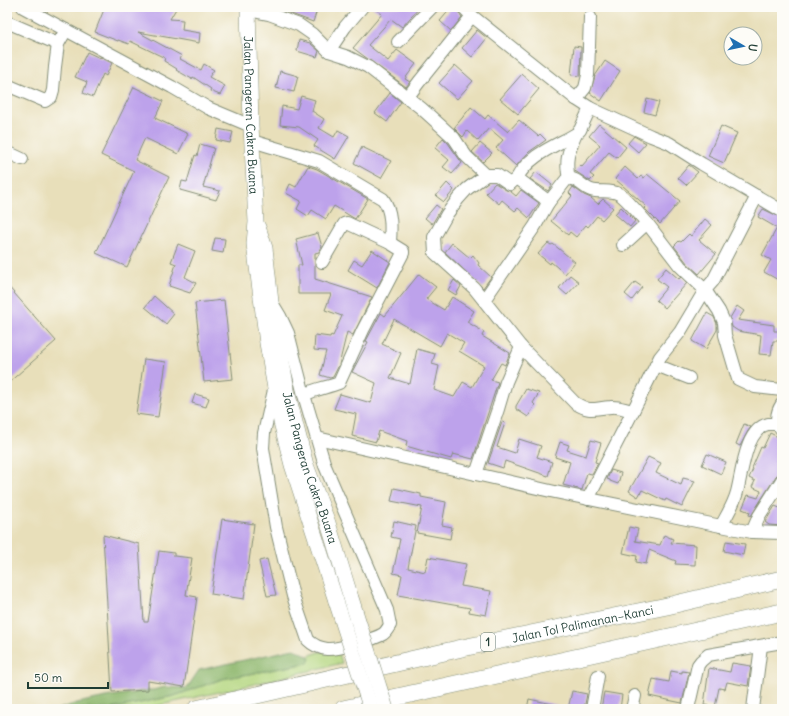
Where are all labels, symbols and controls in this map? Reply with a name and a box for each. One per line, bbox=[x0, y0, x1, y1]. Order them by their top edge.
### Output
north arrow bbox=[723, 26, 763, 66]
street label: Jalan Pangeran Cakra Buana bbox=[241, 36, 262, 195]
text: U bbox=[745, 43, 760, 52]
street label: Jalan Pangeran Cakra Buana bbox=[280, 390, 341, 545]
street label: Jalan Tol Palimanan–Kanci bbox=[510, 601, 655, 645]
road number: 1 bbox=[481, 633, 495, 651]
scale bar bbox=[28, 664, 108, 690]
text: 50 m bbox=[34, 670, 63, 685]

